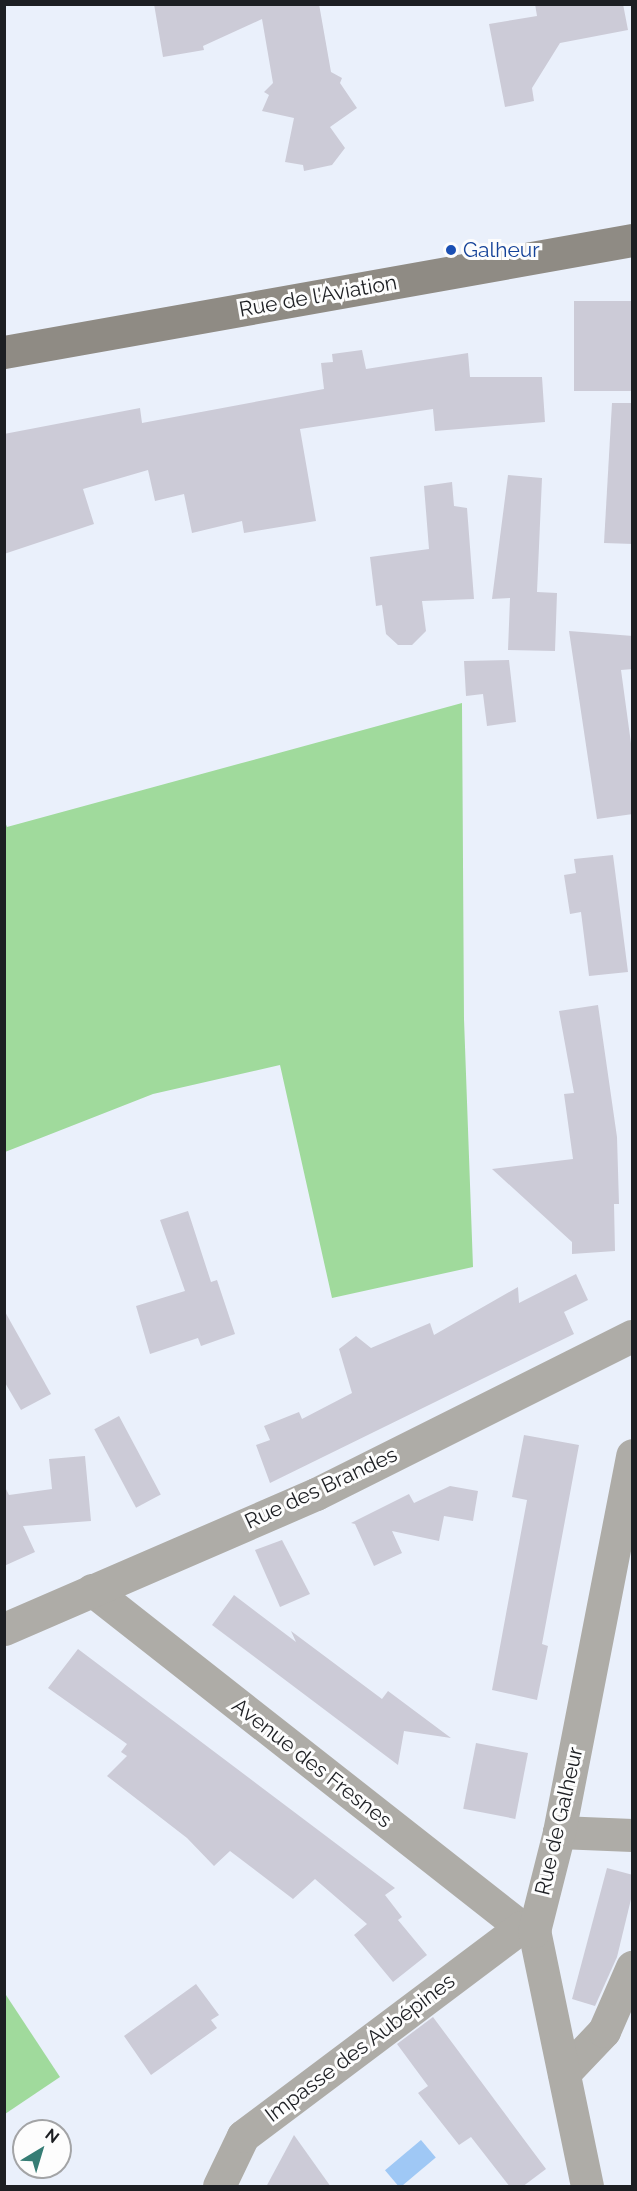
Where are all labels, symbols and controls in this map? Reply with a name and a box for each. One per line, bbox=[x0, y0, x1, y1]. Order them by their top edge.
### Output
place label: Galheur bbox=[463, 237, 540, 263]
marker: Galheur bbox=[444, 243, 458, 257]
street label: Rue de l'Aviation bbox=[237, 270, 399, 322]
street label: Rue des Brandes bbox=[241, 1442, 401, 1534]
street label: Avenue des Fresnes bbox=[227, 1693, 397, 1833]
street label: Rue de Galheur bbox=[530, 1745, 588, 1897]
street label: Impasse des Aubépines bbox=[260, 1968, 460, 2128]
north arrow bbox=[12, 2119, 72, 2179]
text: N bbox=[41, 2125, 63, 2147]

